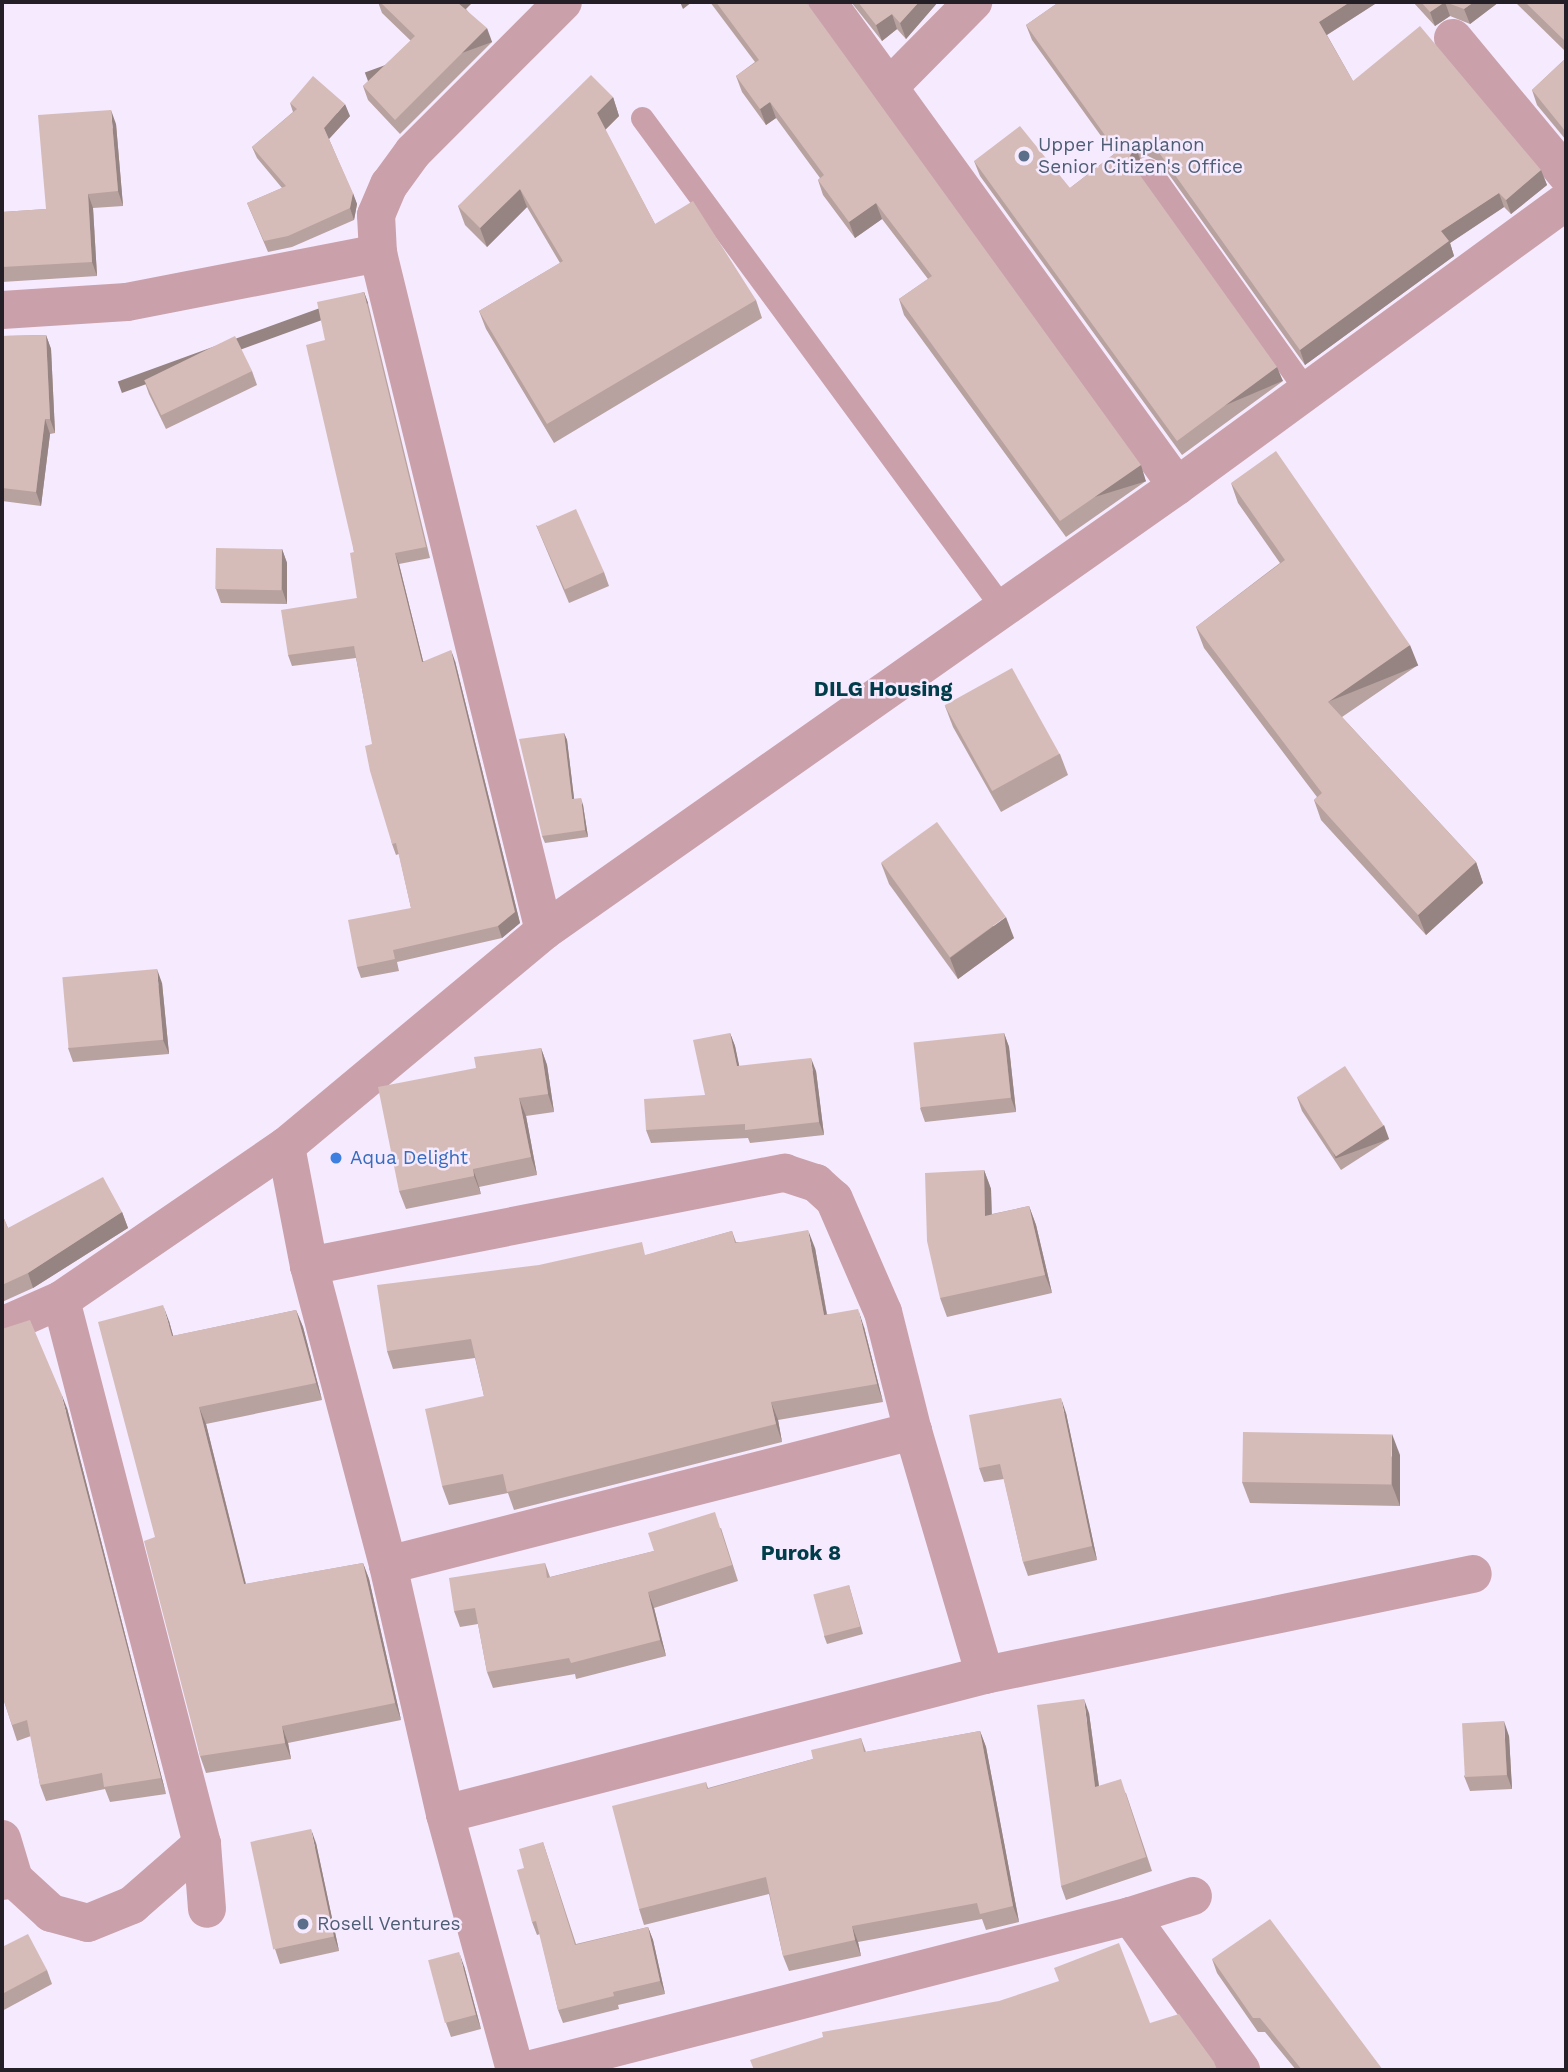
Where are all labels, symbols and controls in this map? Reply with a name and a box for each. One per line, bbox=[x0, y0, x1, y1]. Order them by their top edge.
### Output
place label: Upper Hinaplanon Senior Citizen's Office bbox=[1038, 134, 1243, 178]
marker: Upper Hinaplanon Senior Citizen's Office bbox=[1016, 148, 1032, 164]
district label: DILG Housing bbox=[814, 676, 952, 702]
place label: Aqua Delight bbox=[350, 1147, 468, 1169]
marker: Aqua Delight bbox=[328, 1150, 344, 1166]
district label: Purok 8 bbox=[761, 1540, 841, 1566]
place label: Rosell Ventures bbox=[317, 1913, 462, 1935]
marker: Rosell Ventures bbox=[295, 1916, 311, 1932]

